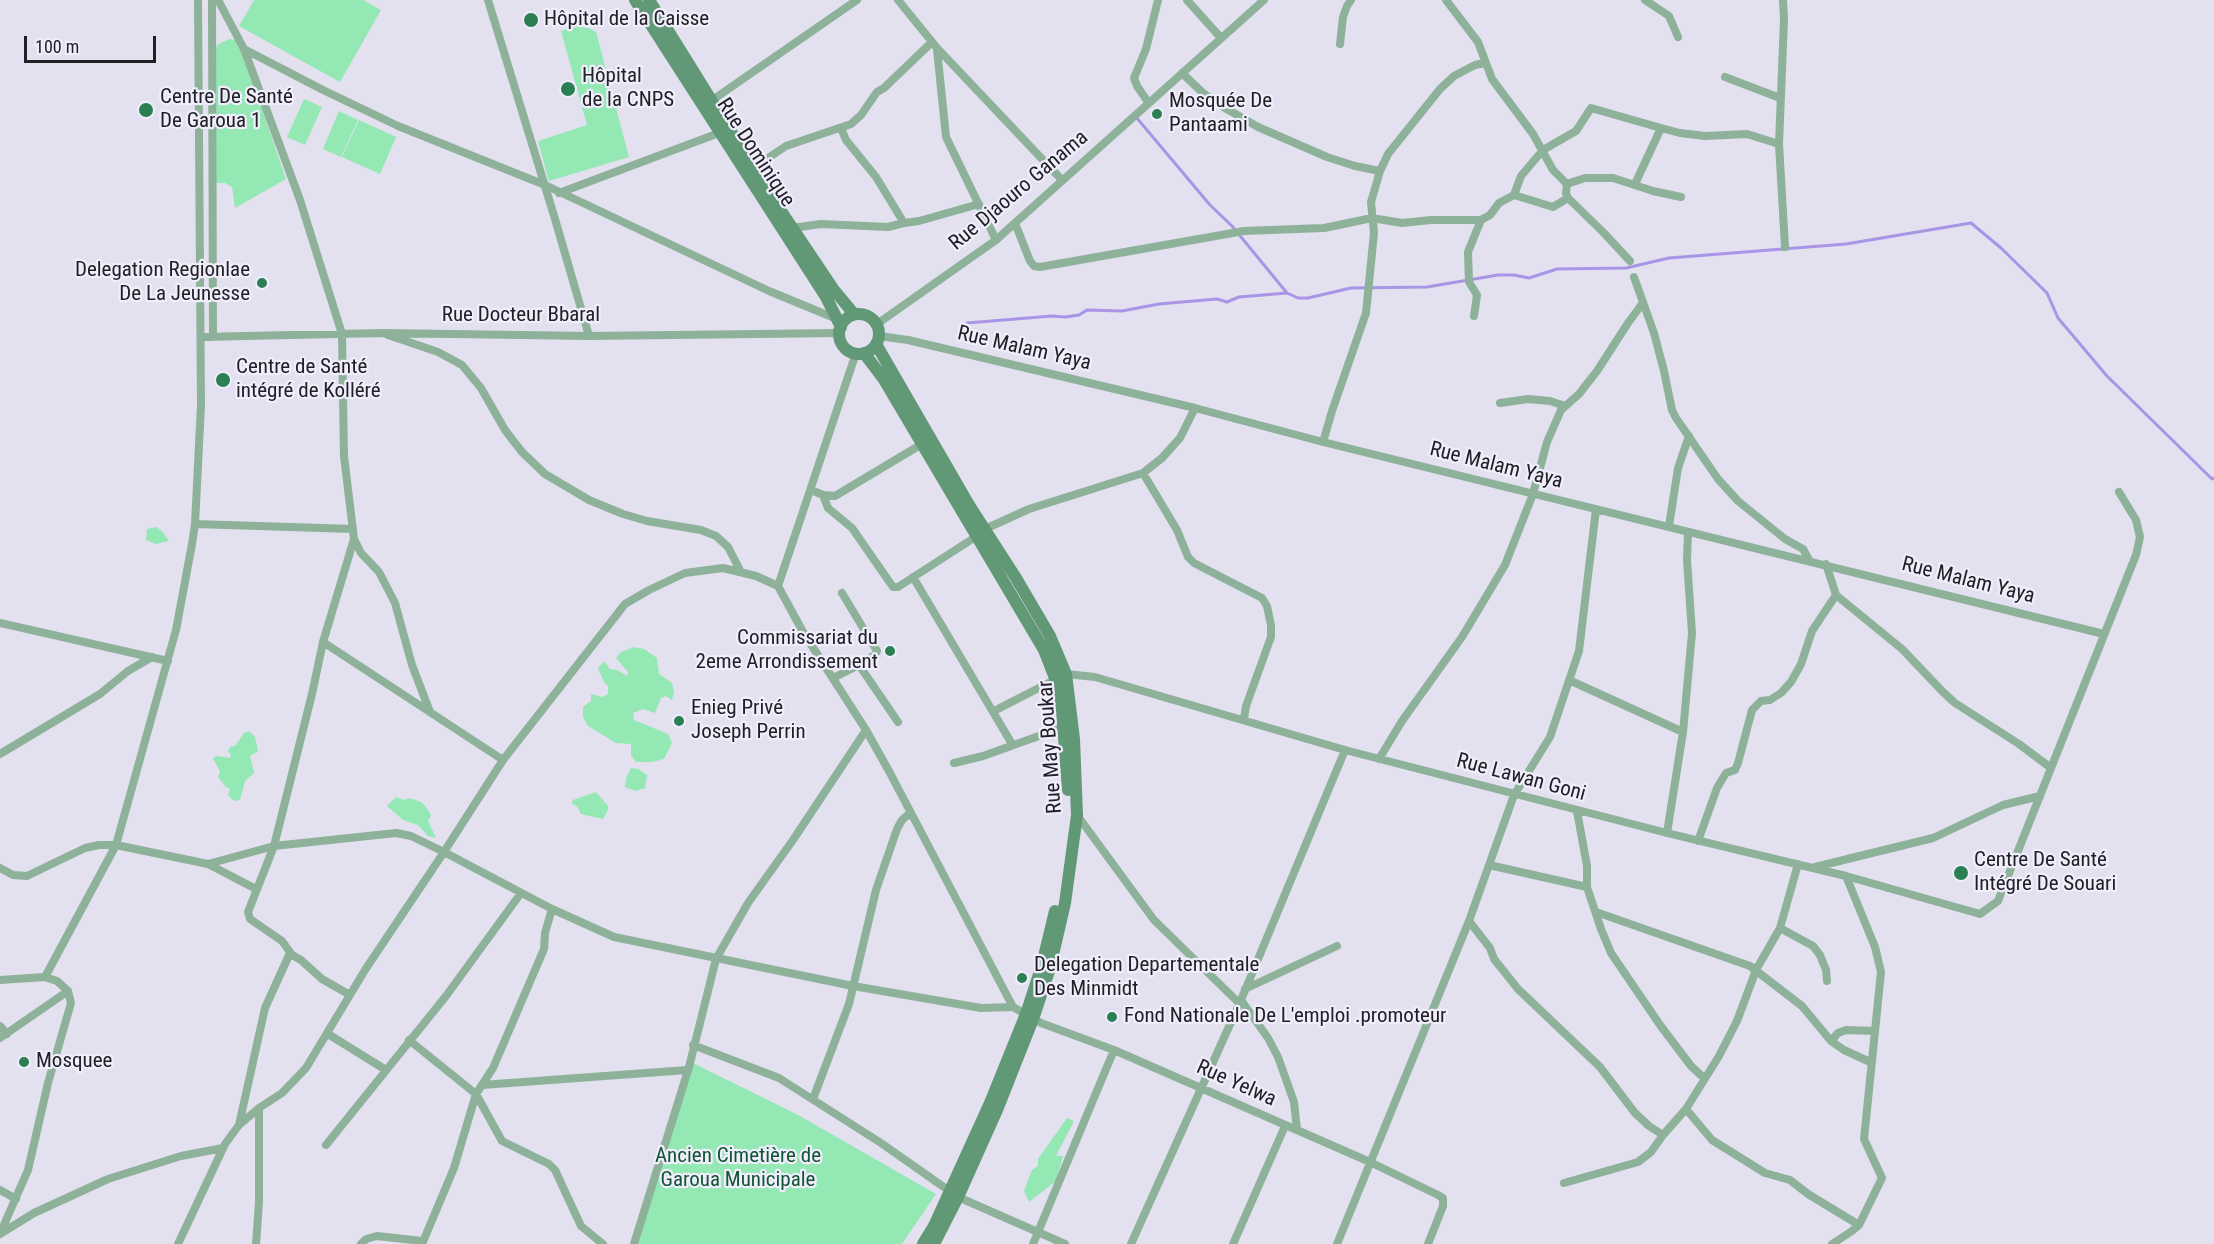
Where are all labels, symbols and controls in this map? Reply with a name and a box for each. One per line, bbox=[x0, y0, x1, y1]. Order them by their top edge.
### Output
place label: Hôpital de la Caisse bbox=[544, 7, 709, 33]
marker: Hôpital de la Caisse bbox=[522, 11, 540, 29]
scale bar bbox=[27, 24, 159, 62]
text: 100 m bbox=[35, 36, 79, 57]
place label: Hôpital de la CNPS bbox=[582, 64, 674, 114]
marker: Hôpital de la CNPS bbox=[559, 80, 577, 98]
place label: Centre De Santé De Garoua 1 bbox=[160, 85, 293, 135]
place label: Mosquée De Pantaami bbox=[1169, 89, 1272, 139]
street label: Rue Dominique bbox=[710, 94, 800, 212]
marker: Centre De Santé De Garoua 1 bbox=[137, 101, 155, 119]
marker: Mosquée De Pantaami bbox=[1150, 107, 1164, 121]
street label: Rue Djaouro Ganama bbox=[944, 126, 1094, 256]
place label: Delegation Regionlae De La Jeunesse bbox=[75, 258, 250, 308]
marker: Delegation Regionlae De La Jeunesse bbox=[255, 276, 269, 290]
street label: Rue Docteur Bbaral bbox=[442, 303, 600, 329]
street label: Rue Malam Yaya bbox=[955, 321, 1093, 377]
place label: Centre de Santé intégré de Kolléré bbox=[236, 355, 381, 405]
marker: Centre de Santé intégré de Kolléré bbox=[214, 371, 232, 389]
street label: Rue Malam Yaya bbox=[1427, 437, 1565, 495]
street label: Rue Malam Yaya bbox=[1899, 552, 2037, 610]
place label: Commissariat du 2eme Arrondissement bbox=[696, 626, 878, 676]
marker: Commissariat du 2eme Arrondissement bbox=[883, 644, 897, 658]
street label: Rue May Boukar bbox=[1034, 680, 1068, 814]
place label: Enieg Privé Joseph Perrin bbox=[691, 696, 806, 746]
marker: Enieg Privé Joseph Perrin bbox=[672, 714, 686, 728]
street label: Rue Lawan Goni bbox=[1454, 749, 1588, 807]
place label: Centre De Santé Intégré De Souari bbox=[1974, 848, 2116, 898]
marker: Centre De Santé Intégré De Souari bbox=[1952, 864, 1970, 882]
place label: Delegation Departementale Des Minmidt bbox=[1034, 953, 1259, 1003]
marker: Delegation Departementale Des Minmidt bbox=[1015, 971, 1029, 985]
place label: Fond Nationale De L'emploi .promoteur bbox=[1124, 1004, 1446, 1030]
marker: Fond Nationale De L'emploi .promoteur bbox=[1105, 1010, 1119, 1024]
place label: Mosquee bbox=[36, 1049, 112, 1075]
marker: Mosquee bbox=[17, 1055, 31, 1069]
street label: Rue Yelwa bbox=[1192, 1055, 1280, 1113]
park label: Ancien Cimetière de Garoua Municipale bbox=[655, 1144, 821, 1194]

